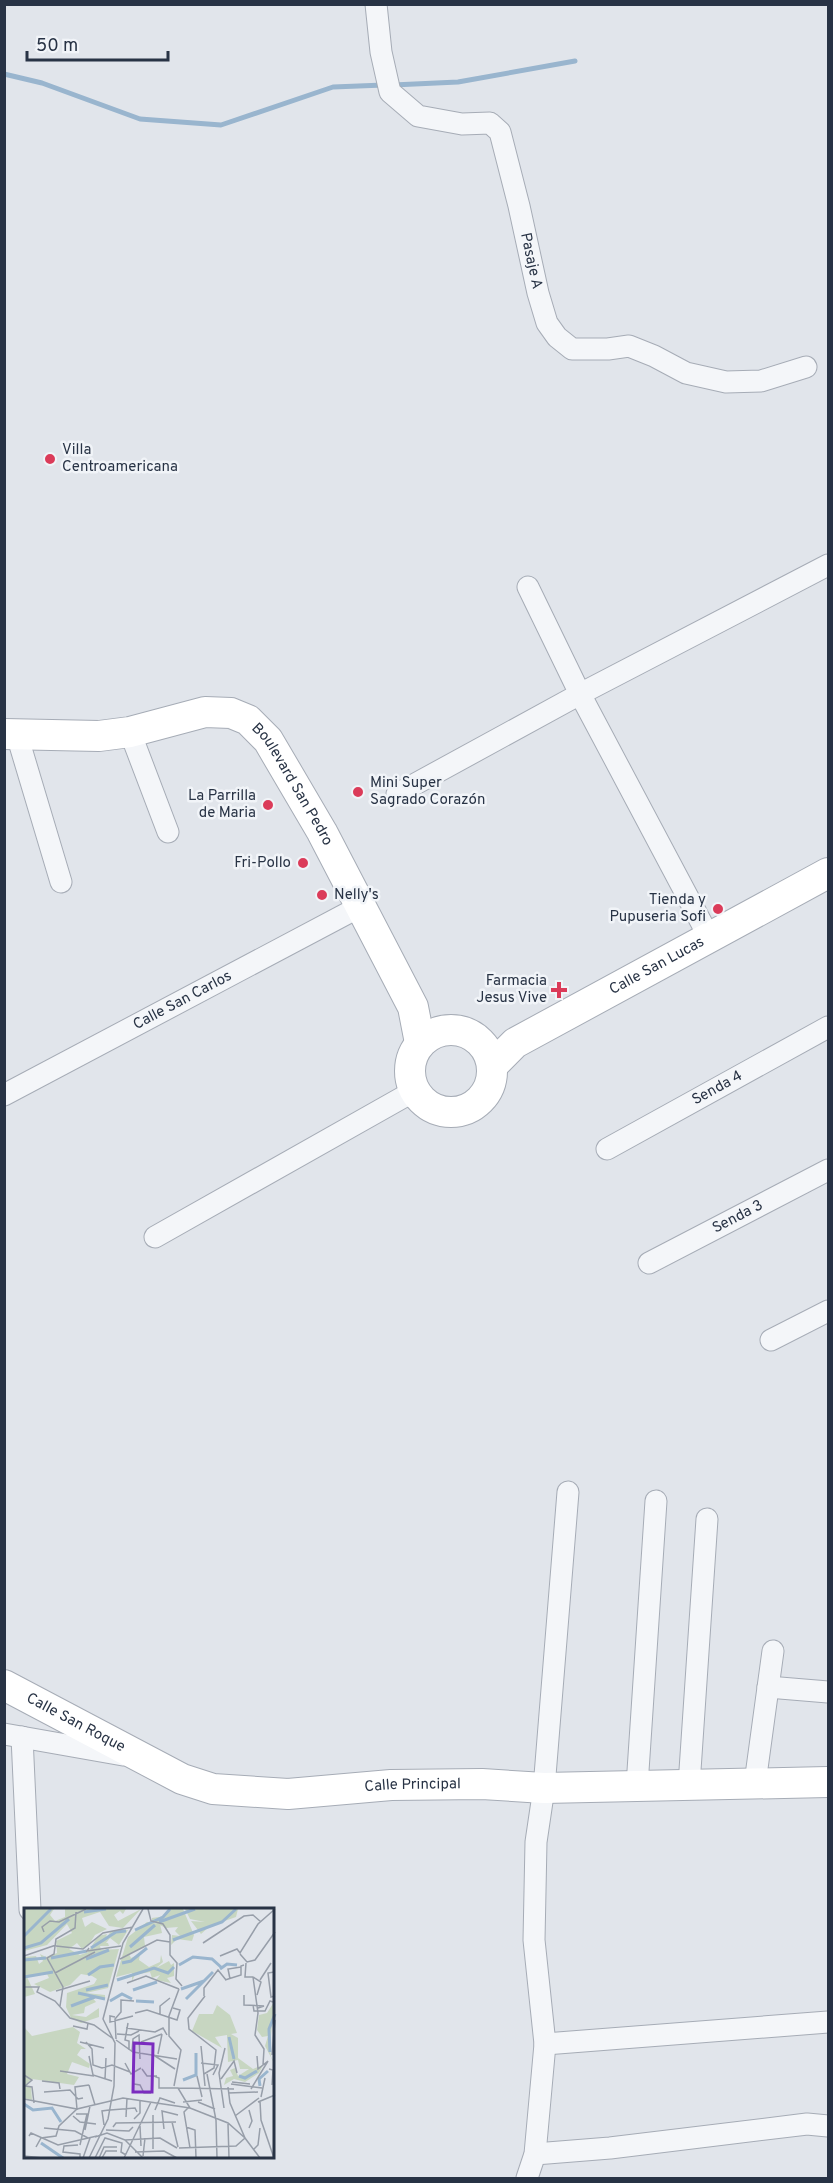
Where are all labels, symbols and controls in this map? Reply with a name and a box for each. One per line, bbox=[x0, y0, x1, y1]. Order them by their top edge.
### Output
scale bar bbox=[27, 24, 168, 62]
text: 50 m bbox=[36, 35, 78, 58]
street label: Pasaje A bbox=[516, 231, 546, 291]
place label: Villa Centroamericana bbox=[62, 441, 178, 477]
marker: Villa Centroamericana bbox=[43, 452, 57, 466]
street label: Boulevard San Pedro bbox=[247, 719, 337, 849]
place label: Mini Super Sagrado Corazón bbox=[370, 774, 485, 810]
marker: Mini Super Sagrado Corazón bbox=[351, 785, 365, 799]
place label: La Parrilla de Maria bbox=[188, 787, 256, 823]
marker: La Parrilla de Maria bbox=[261, 798, 275, 812]
place label: Fri-Pollo bbox=[234, 854, 291, 873]
marker: Fri-Pollo bbox=[296, 856, 310, 870]
place label: Nelly's bbox=[334, 886, 379, 905]
marker: Nelly's bbox=[315, 888, 329, 902]
place label: Tienda y Pupuseria Sofi bbox=[609, 891, 706, 927]
marker: Tienda y Pupuseria Sofi bbox=[711, 902, 725, 916]
street label: Calle San Lucas bbox=[606, 932, 708, 999]
street label: Calle San Carlos bbox=[130, 967, 235, 1034]
place label: Farmacia Jesus Vive bbox=[476, 972, 547, 1008]
marker: Farmacia Jesus Vive bbox=[552, 983, 566, 997]
street label: Senda 4 bbox=[689, 1067, 746, 1110]
street label: Senda 3 bbox=[709, 1196, 766, 1238]
street label: Calle San Roque bbox=[23, 1689, 128, 1757]
street label: Calle Principal bbox=[364, 1775, 461, 1797]
inset map bbox=[24, 1908, 274, 2159]

